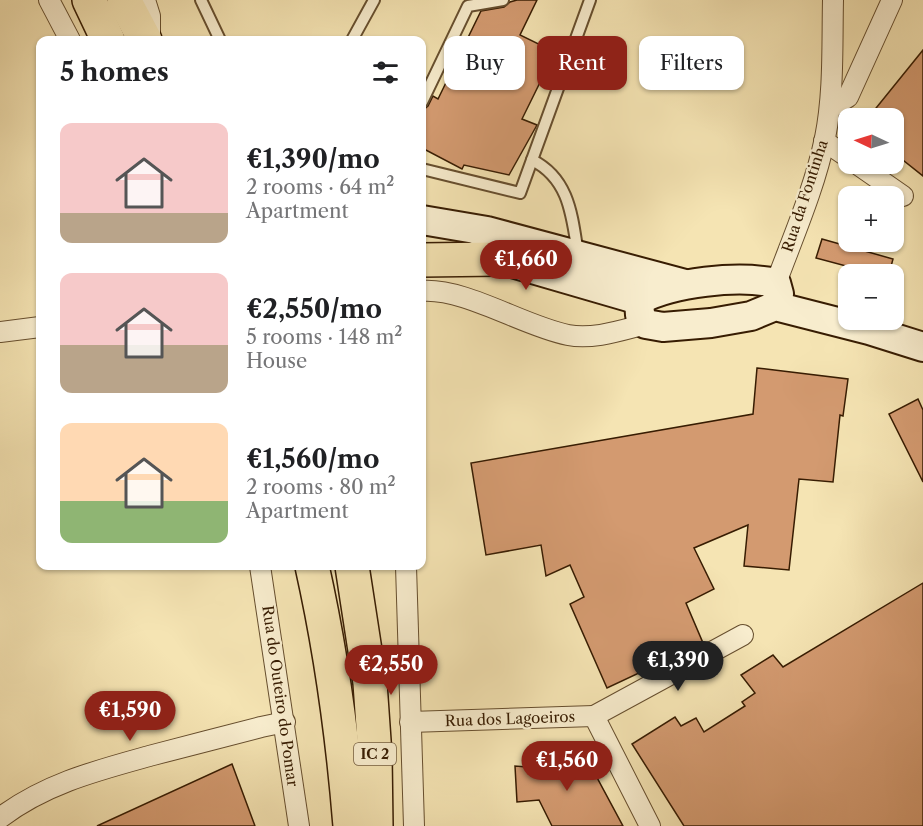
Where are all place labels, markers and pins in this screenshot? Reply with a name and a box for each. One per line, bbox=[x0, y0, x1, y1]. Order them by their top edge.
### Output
pin: €1,660 bbox=[477, 240, 575, 291]
pin: €1,390 bbox=[629, 641, 727, 692]
pin: €2,550 bbox=[342, 645, 440, 696]
pin: €1,590 bbox=[81, 691, 179, 742]
pin: €1,560 bbox=[518, 741, 616, 792]

